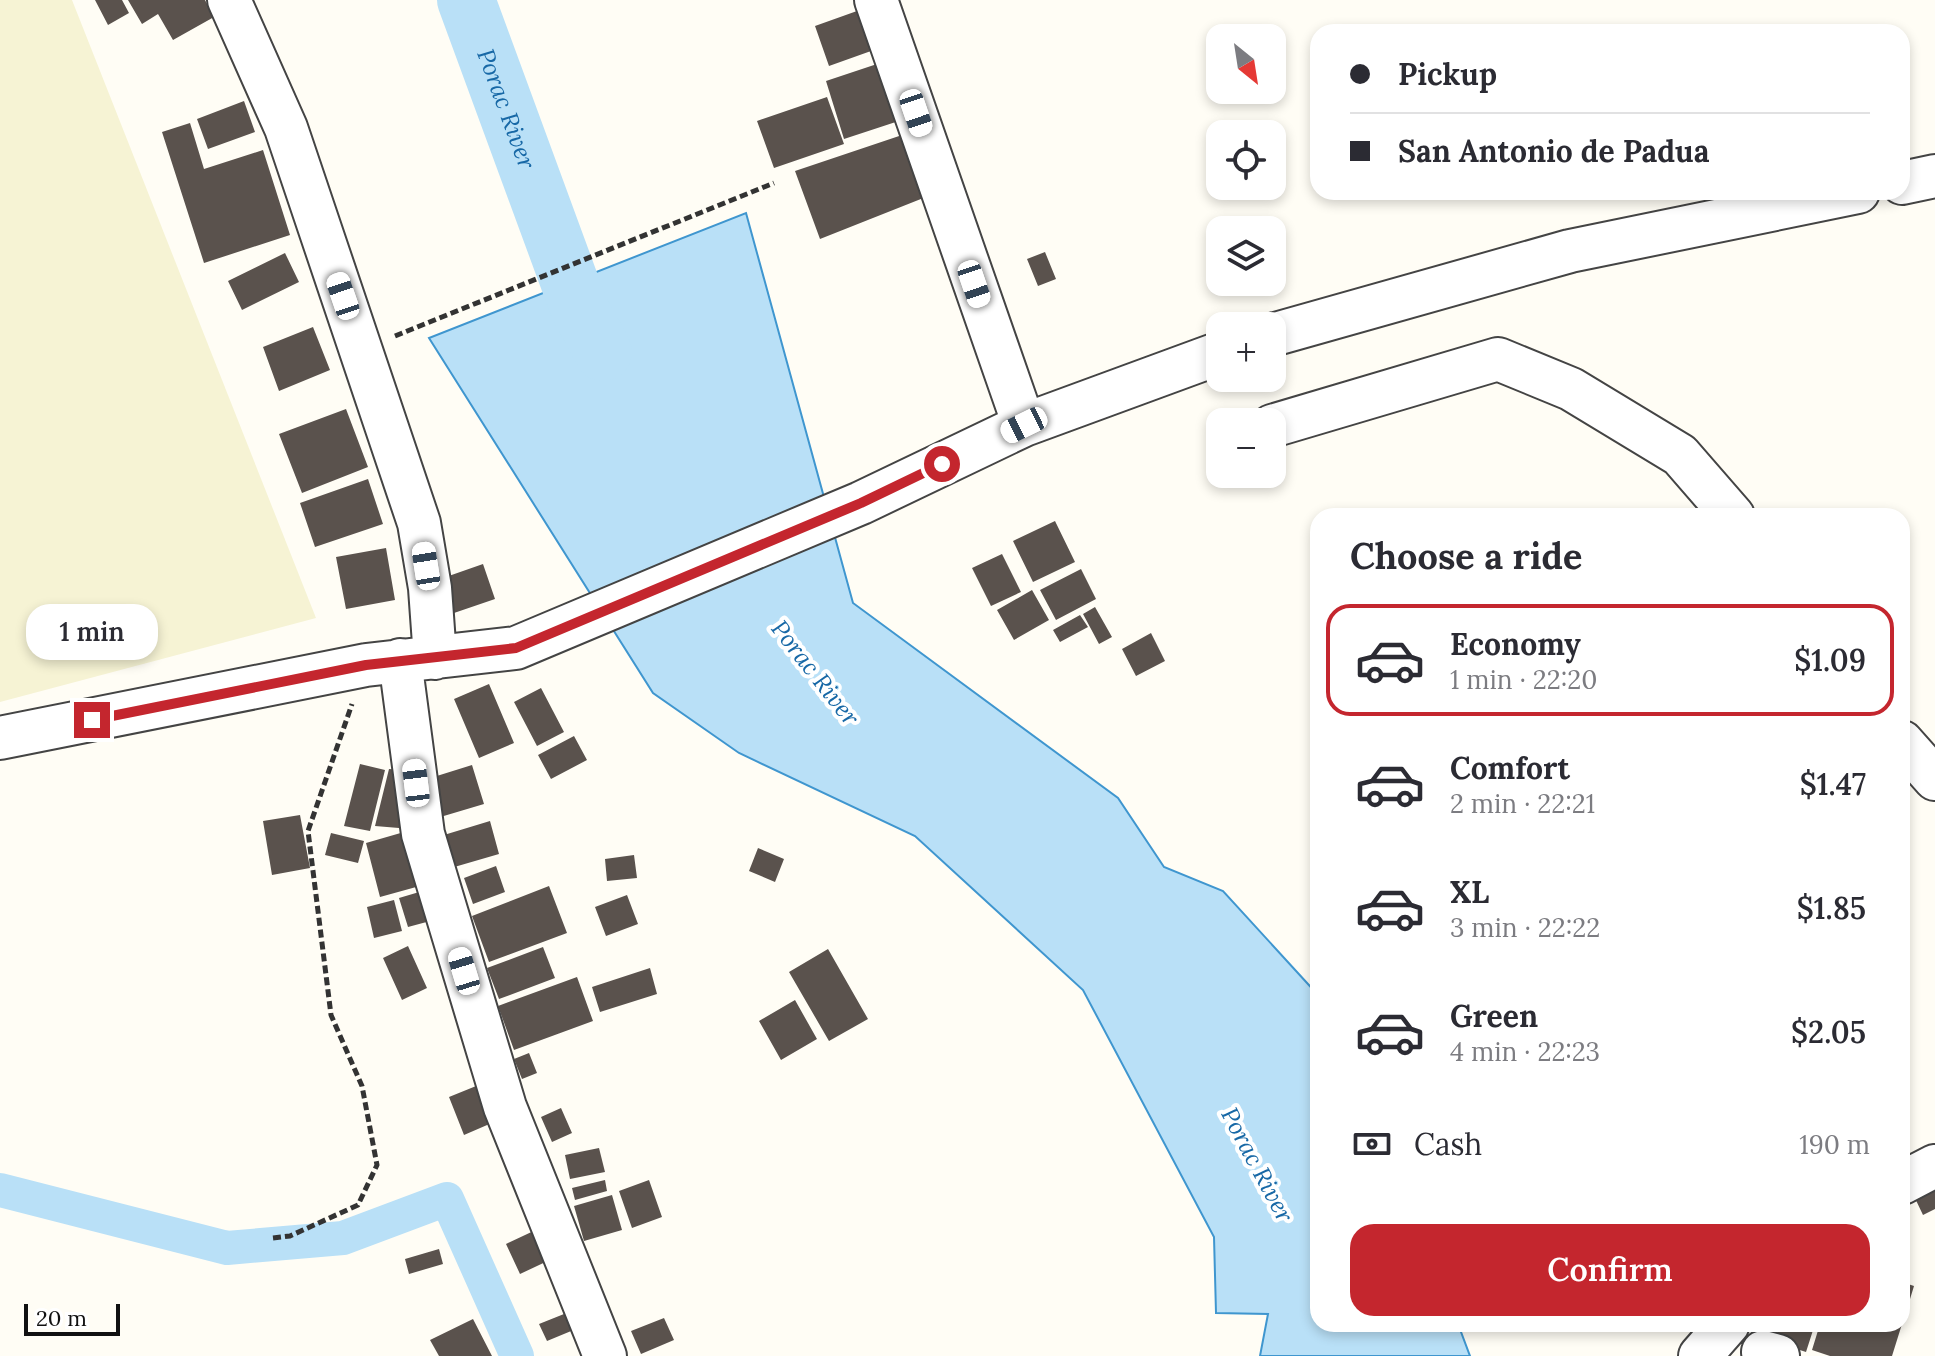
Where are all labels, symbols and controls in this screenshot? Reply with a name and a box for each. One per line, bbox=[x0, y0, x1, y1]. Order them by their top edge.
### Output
north arrow bbox=[1206, 24, 1286, 104]
map controls bbox=[1206, 24, 1286, 488]
water label: Porac River bbox=[470, 44, 543, 173]
text: Pickup bbox=[1398, 55, 1497, 93]
car bbox=[897, 86, 935, 140]
button: locate bbox=[1206, 120, 1286, 200]
text: San Antonio de Padua bbox=[1398, 132, 1709, 170]
button: layers bbox=[1206, 216, 1286, 296]
car bbox=[955, 257, 993, 311]
car bbox=[324, 269, 362, 323]
button: + bbox=[1206, 312, 1286, 392]
car bbox=[997, 404, 1051, 446]
button: − bbox=[1206, 408, 1286, 488]
route start bbox=[924, 446, 960, 482]
text: Choose a ride bbox=[1350, 533, 1582, 579]
car bbox=[410, 540, 442, 592]
callout: 1 min bbox=[26, 604, 158, 660]
water label: Porac River bbox=[764, 614, 866, 732]
text: 1 min bbox=[59, 615, 125, 648]
icon: car bbox=[1354, 624, 1426, 696]
text: Economy bbox=[1450, 625, 1581, 663]
text: $1.09 bbox=[1794, 641, 1866, 679]
text: 1 min · 22:20 bbox=[1450, 663, 1597, 696]
route end bbox=[74, 702, 110, 738]
icon: car bbox=[1354, 748, 1426, 820]
text: Comfort bbox=[1450, 749, 1570, 787]
car bbox=[401, 758, 431, 808]
text: $1.47 bbox=[1800, 765, 1866, 803]
text: 2 min · 22:21 bbox=[1450, 787, 1595, 820]
icon: car bbox=[1354, 872, 1426, 944]
text: XL bbox=[1450, 873, 1489, 911]
text: $1.85 bbox=[1797, 889, 1866, 927]
text: 3 min · 22:22 bbox=[1450, 911, 1600, 944]
car bbox=[446, 945, 482, 997]
icon: car bbox=[1354, 996, 1426, 1068]
text: Green bbox=[1450, 997, 1538, 1035]
text: $2.05 bbox=[1791, 1013, 1866, 1051]
text: 4 min · 22:23 bbox=[1450, 1035, 1600, 1068]
water label: Porac River bbox=[1214, 1102, 1301, 1228]
icon: cash bbox=[1350, 1122, 1394, 1166]
text: Cash bbox=[1414, 1125, 1482, 1163]
text: 190 m bbox=[1799, 1128, 1870, 1161]
button: Confirm bbox=[1350, 1224, 1870, 1316]
scale bar bbox=[24, 1300, 120, 1336]
text: 20 m bbox=[36, 1304, 87, 1332]

